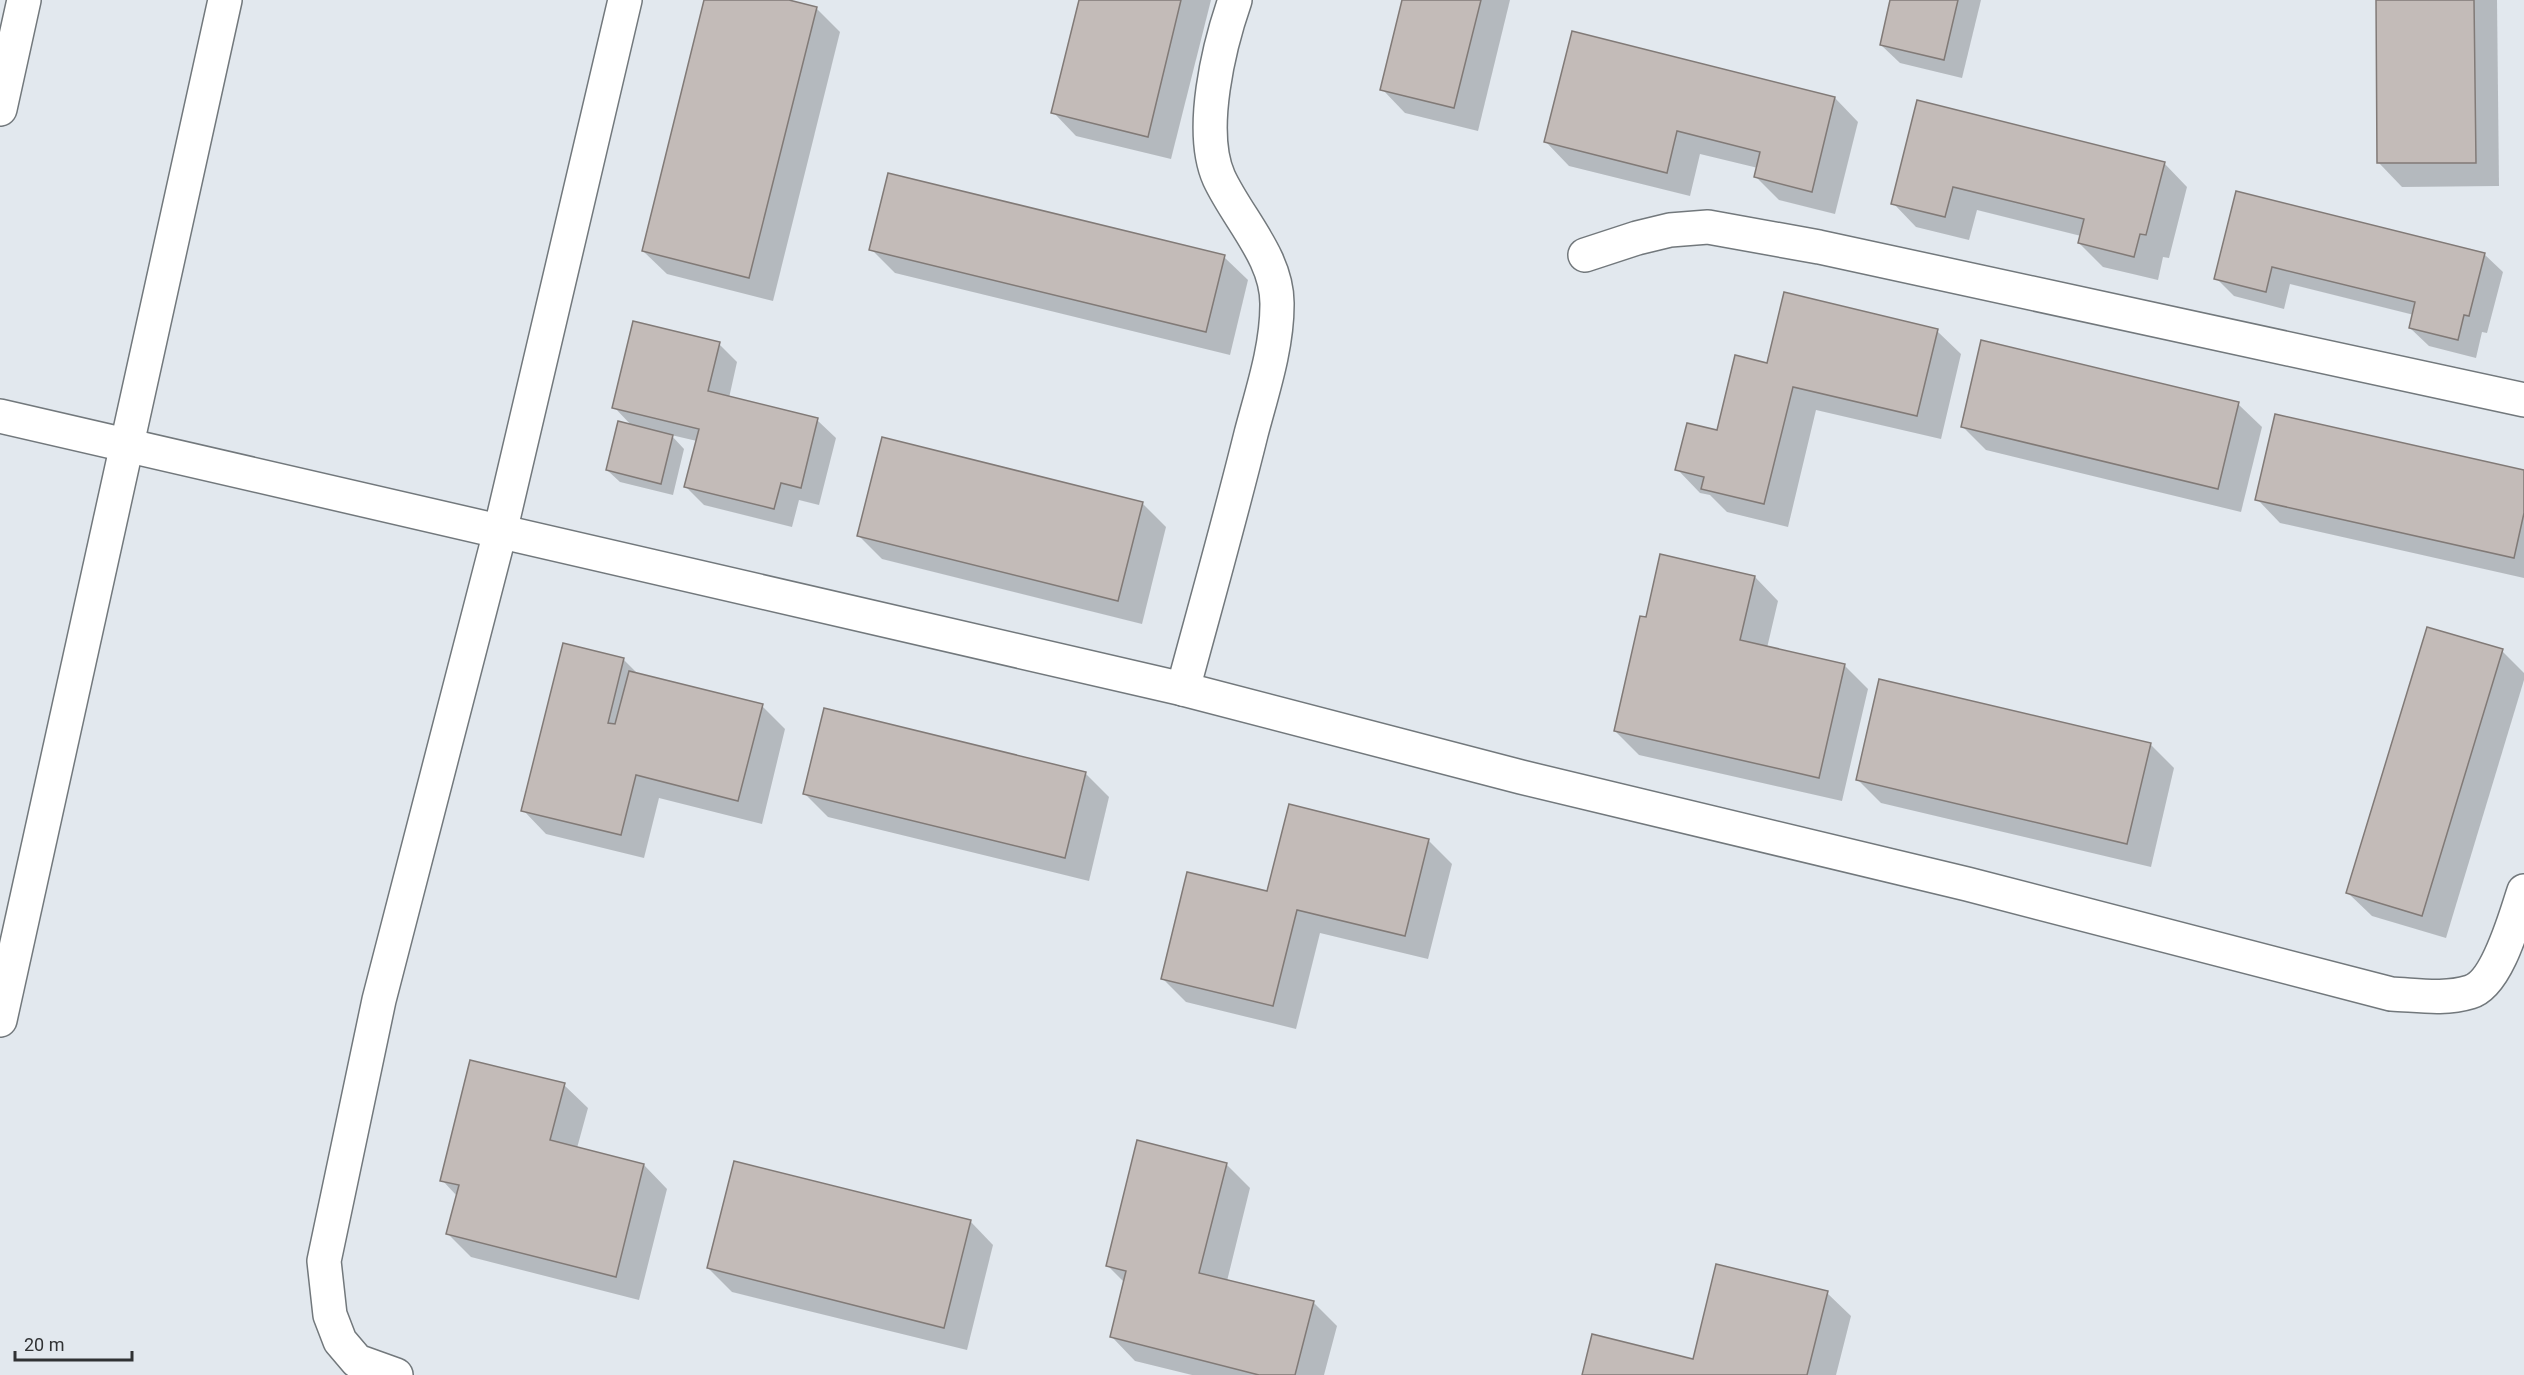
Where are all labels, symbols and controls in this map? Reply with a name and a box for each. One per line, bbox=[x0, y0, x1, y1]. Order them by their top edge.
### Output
scale bar bbox=[15, 1324, 132, 1362]
text: 20 m bbox=[24, 1334, 64, 1355]

